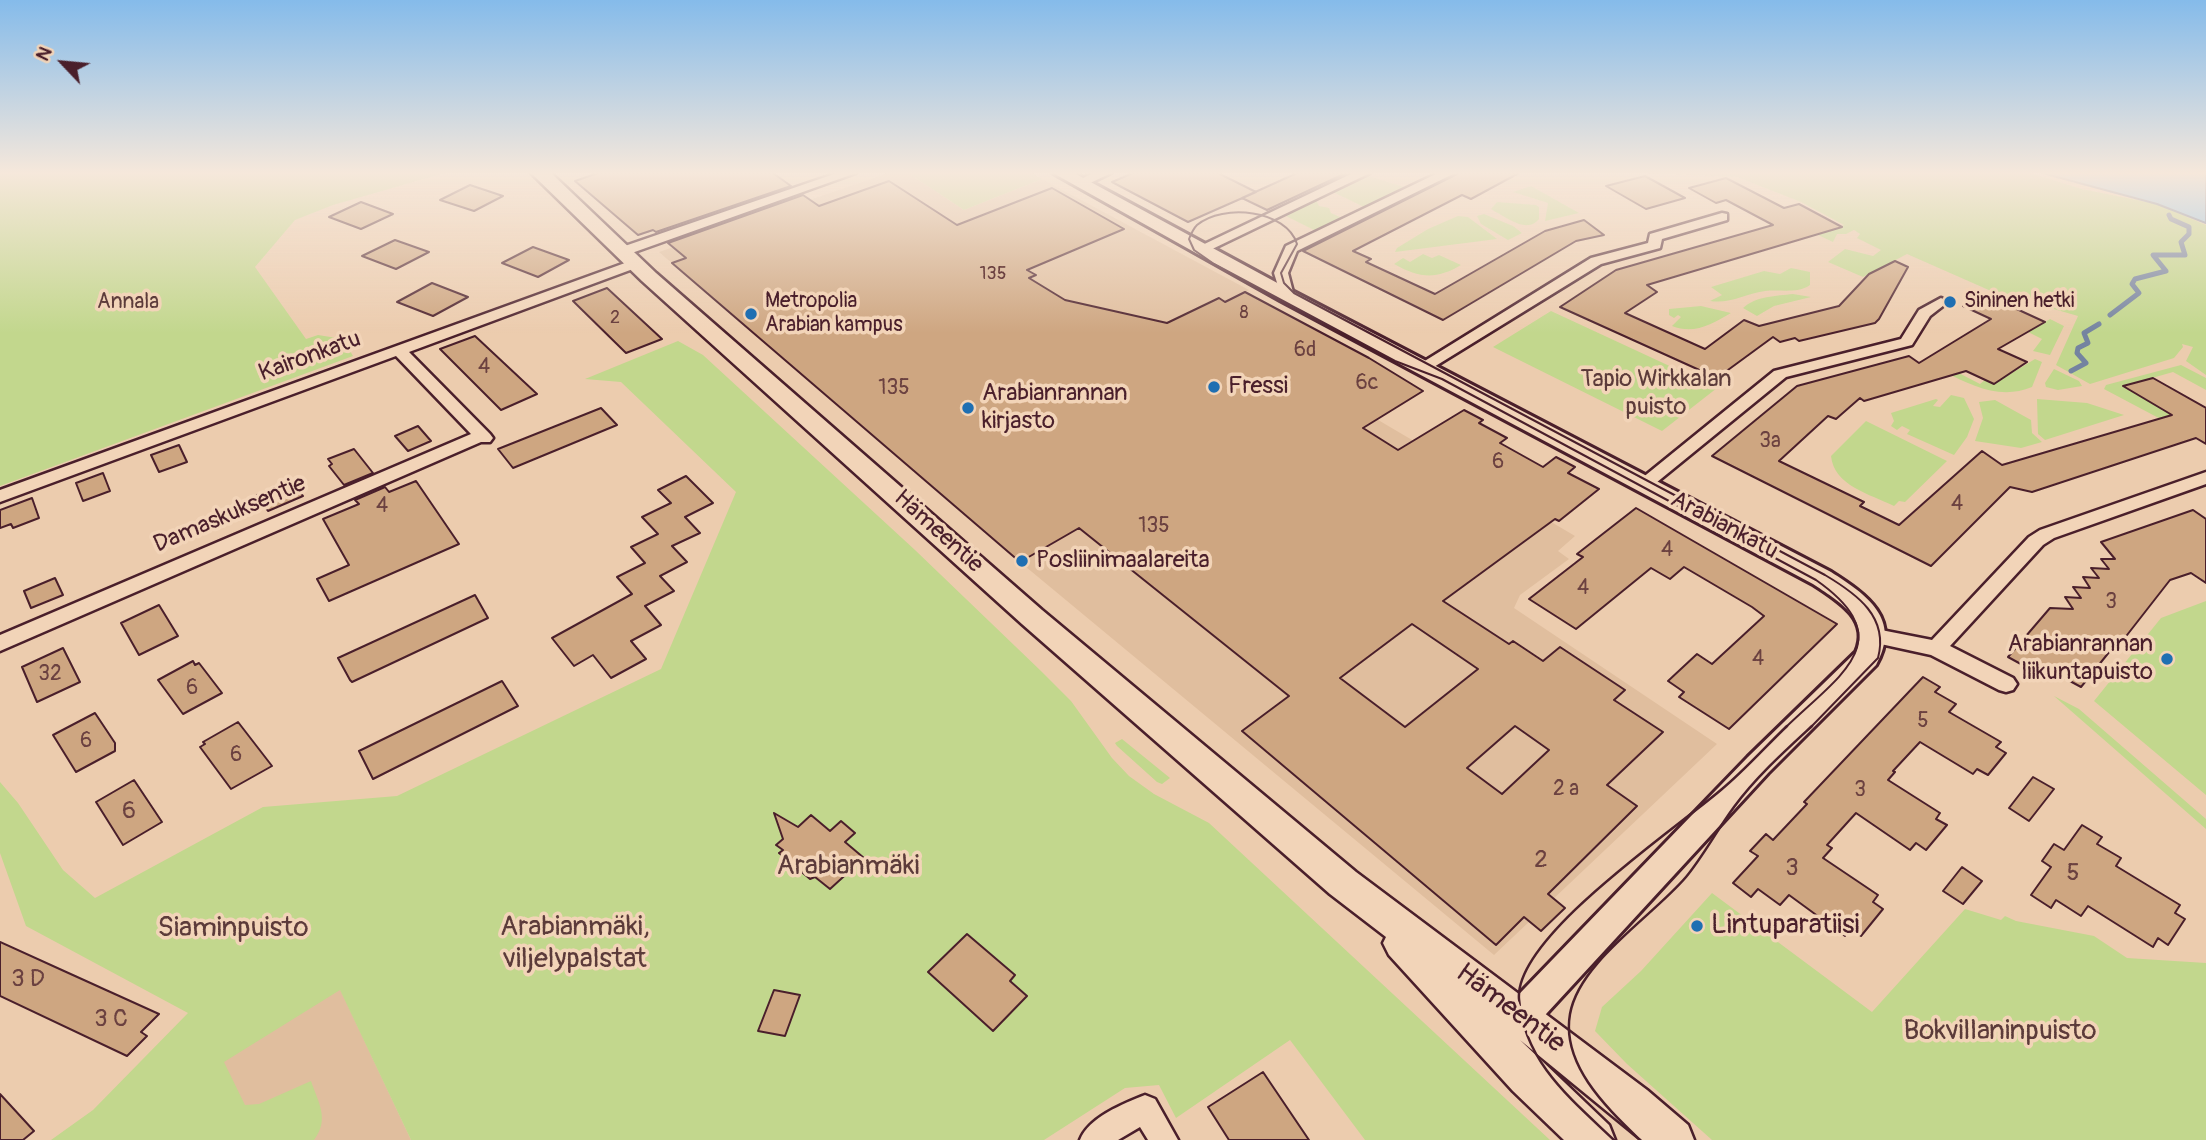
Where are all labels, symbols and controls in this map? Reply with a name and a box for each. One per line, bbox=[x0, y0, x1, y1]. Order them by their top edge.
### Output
north arrow bbox=[28, 28, 98, 98]
text: N bbox=[31, 43, 58, 65]
house number: 135 bbox=[980, 263, 1006, 285]
place label: Metropolia Arabian kampus bbox=[765, 289, 903, 339]
place label: Sininen hetki bbox=[1964, 289, 2075, 315]
park label: Annala bbox=[97, 290, 159, 316]
marker: Sininen hetki bbox=[1942, 294, 1958, 310]
house number: 8 bbox=[1239, 302, 1249, 324]
marker: Metropolia Arabian kampus bbox=[743, 306, 759, 322]
house number: 2 bbox=[610, 307, 620, 329]
street label: Kaironkatu bbox=[255, 325, 365, 389]
house number: 6d bbox=[1294, 338, 1316, 364]
house number: 4 bbox=[478, 355, 490, 381]
park label: Tapio Wirkkalan puisto bbox=[1581, 366, 1731, 422]
house number: 6c bbox=[1356, 371, 1378, 397]
place label: Fressi bbox=[1228, 373, 1288, 401]
house number: 135 bbox=[878, 376, 910, 402]
marker: Fressi bbox=[1206, 379, 1222, 395]
place label: Arabianrannan kirjasto bbox=[982, 380, 1128, 436]
marker: Arabianrannan kirjasto bbox=[960, 400, 976, 416]
house number: 3a bbox=[1759, 429, 1781, 455]
house number: 6 bbox=[1492, 450, 1504, 476]
street label: Damaskuksentie bbox=[149, 470, 311, 560]
street label: Hämeentie bbox=[887, 484, 989, 580]
street label: Arabiankatu bbox=[1665, 486, 1783, 566]
house number: 4 bbox=[1951, 492, 1963, 518]
house number: 4 bbox=[376, 494, 388, 520]
house number: 135 bbox=[1138, 514, 1170, 540]
house number: 4 bbox=[1661, 538, 1673, 564]
place label: Posliinimaalareita bbox=[1036, 547, 1210, 575]
marker: Posliinimaalareita bbox=[1014, 553, 1030, 569]
house number: 4 bbox=[1577, 576, 1589, 602]
house number: 3 bbox=[2105, 590, 2117, 616]
place label: Arabianrannan liikuntapuisto bbox=[2007, 631, 2153, 687]
house number: 4 bbox=[1752, 647, 1764, 673]
marker: Arabianrannan liikuntapuisto bbox=[2159, 651, 2175, 667]
house number: 32 bbox=[38, 662, 62, 688]
house number: 6 bbox=[186, 676, 198, 702]
house number: 5 bbox=[1917, 709, 1929, 735]
house number: 6 bbox=[80, 729, 92, 755]
house number: 6 bbox=[230, 743, 242, 769]
house number: 2 a bbox=[1553, 777, 1579, 803]
house number: 3 bbox=[1854, 778, 1866, 804]
house number: 6 bbox=[122, 798, 136, 826]
house number: 2 bbox=[1534, 847, 1548, 875]
park label: Arabianmäki bbox=[777, 850, 919, 884]
house number: 3 bbox=[1785, 855, 1799, 883]
house number: 5 bbox=[2066, 860, 2080, 888]
place label: Lintuparatiisi bbox=[1711, 909, 1860, 943]
park label: Arabianmäki, viljelypalstat bbox=[500, 911, 650, 977]
park label: Siaminpuisto bbox=[158, 912, 308, 946]
marker: Lintuparatiisi bbox=[1689, 918, 1705, 934]
street label: Hämeentie bbox=[1449, 957, 1571, 1061]
house number: 3 D bbox=[11, 966, 45, 994]
house number: 3 C bbox=[94, 1006, 128, 1034]
park label: Bokvillaninpuisto bbox=[1903, 1015, 2097, 1049]

